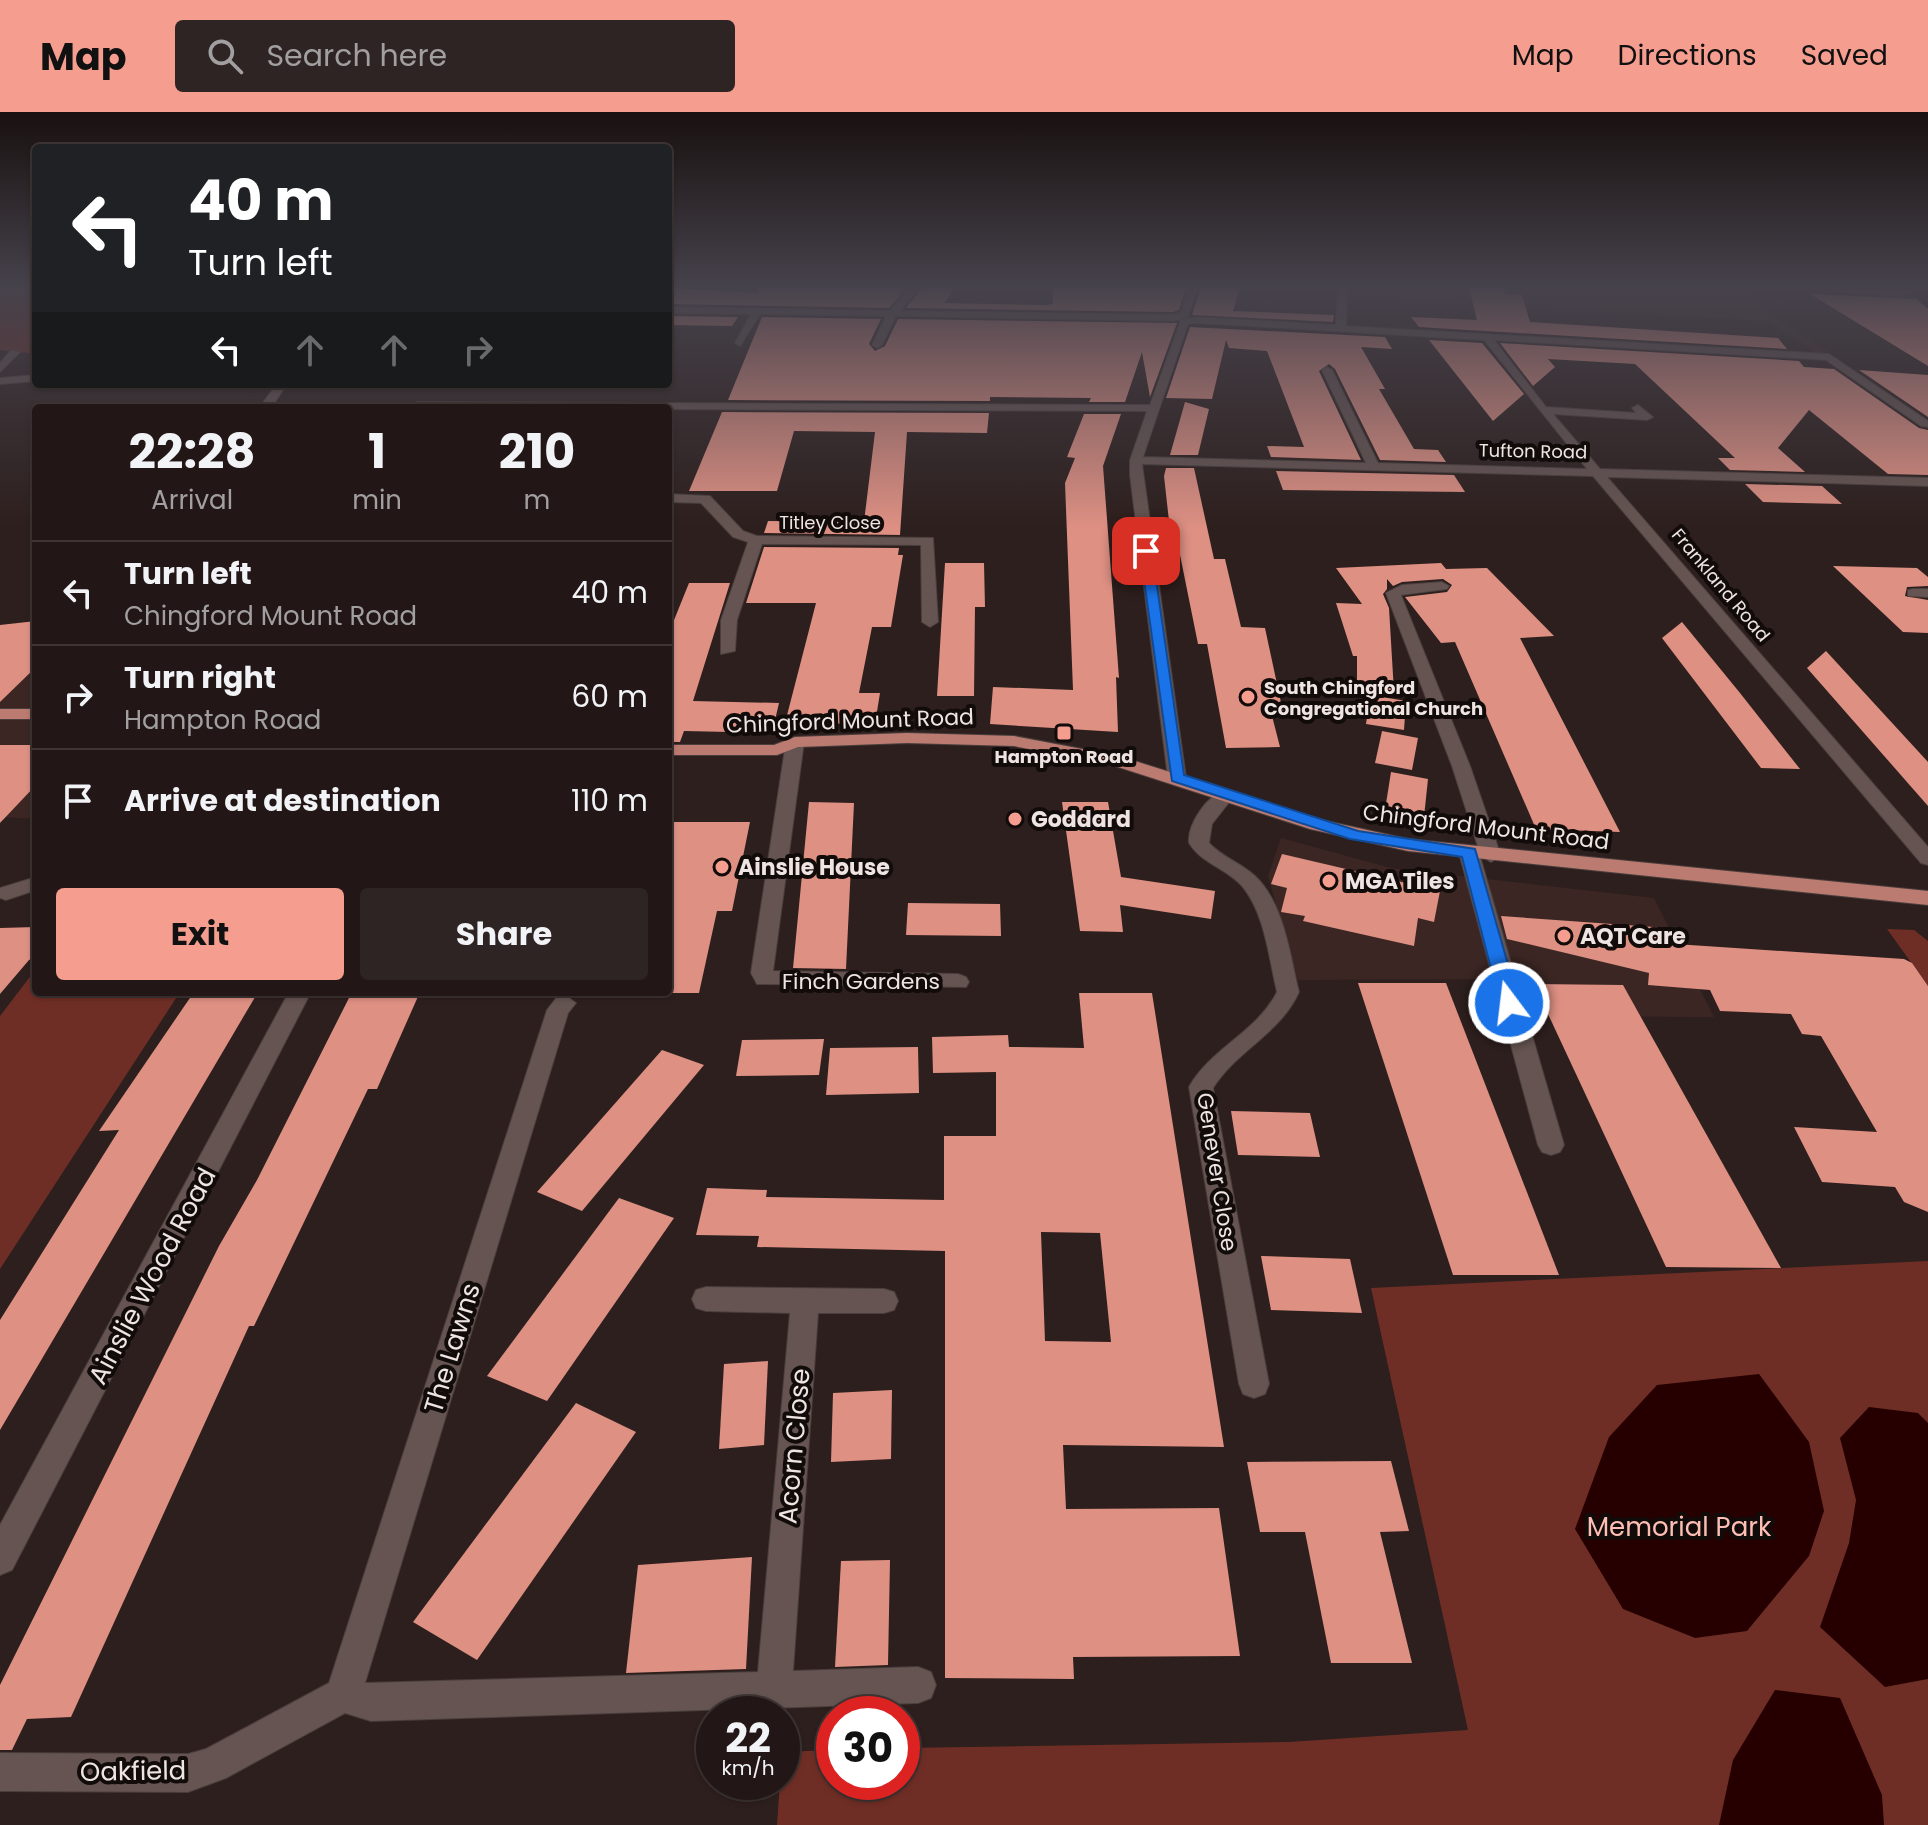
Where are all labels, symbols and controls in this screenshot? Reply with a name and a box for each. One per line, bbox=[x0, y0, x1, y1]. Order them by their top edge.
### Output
search box bbox=[175, 20, 735, 92]
text: Map bbox=[40, 30, 127, 83]
icon: search bbox=[203, 34, 247, 78]
text: Search here bbox=[267, 34, 447, 77]
text: Map bbox=[1512, 36, 1574, 75]
text: Directions bbox=[1618, 36, 1757, 75]
text: Saved bbox=[1801, 36, 1888, 75]
text: 40 m bbox=[188, 161, 334, 240]
icon: left bbox=[56, 176, 160, 280]
text: Turn left bbox=[188, 237, 333, 288]
icon: left bbox=[204, 328, 248, 372]
icon: ahead bbox=[288, 328, 332, 372]
icon: ahead bbox=[372, 328, 416, 372]
icon: right bbox=[456, 328, 500, 372]
text: 22:28 bbox=[129, 418, 256, 485]
text: 1 bbox=[368, 418, 386, 485]
text: 210 bbox=[499, 418, 575, 485]
street label: Tufton Road bbox=[1479, 438, 1587, 464]
text: Arrival bbox=[151, 482, 233, 518]
text: min bbox=[352, 482, 402, 518]
text: m bbox=[524, 482, 550, 518]
street label: Titley Close bbox=[779, 510, 881, 535]
pin bbox=[1112, 517, 1180, 585]
street label: Frankland Road bbox=[1666, 523, 1776, 647]
icon: arrive bbox=[1124, 529, 1168, 573]
text: Turn left bbox=[124, 552, 252, 595]
icon: left bbox=[56, 571, 100, 615]
text: 40 m bbox=[571, 571, 648, 614]
text: Chingford Mount Road bbox=[124, 598, 417, 634]
text: Turn right bbox=[124, 656, 276, 699]
icon: right bbox=[56, 675, 100, 719]
text: 60 m bbox=[571, 675, 648, 718]
place label: South Chingford Congregational Church bbox=[1264, 675, 1483, 721]
marker: South Chingford Congregational Church bbox=[1239, 688, 1257, 706]
street label: Chingford Mount Road bbox=[726, 701, 974, 741]
text: Hampton Road bbox=[124, 702, 321, 738]
marker: Hampton Road bbox=[1055, 724, 1073, 742]
place label: Hampton Road bbox=[994, 744, 1134, 769]
icon: arrive bbox=[56, 779, 100, 823]
text: Arrive at destination bbox=[124, 779, 441, 822]
text: 110 m bbox=[571, 779, 648, 822]
street label: Chingford Mount Road bbox=[1361, 797, 1611, 857]
place label: Goddard bbox=[1031, 804, 1131, 835]
marker: Goddard bbox=[1006, 810, 1024, 828]
place label: Ainslie House bbox=[738, 852, 890, 883]
marker: Ainslie House bbox=[713, 858, 731, 876]
place label: MGA Tiles bbox=[1345, 866, 1455, 897]
marker: MGA Tiles bbox=[1320, 872, 1338, 890]
button: Exit bbox=[56, 888, 344, 980]
button: Share bbox=[360, 888, 648, 980]
place label: AQT Care bbox=[1580, 921, 1686, 952]
marker: AQT Care bbox=[1555, 927, 1573, 945]
position arrow bbox=[1467, 961, 1551, 1045]
street label: Finch Gardens bbox=[782, 966, 940, 997]
street label: Genever Close bbox=[1189, 1090, 1245, 1254]
street label: Ainslie Wood Road bbox=[80, 1161, 224, 1391]
street label: The Lawns bbox=[415, 1279, 489, 1417]
street label: Acorn Close bbox=[769, 1367, 819, 1525]
park label: Memorial Park bbox=[1587, 1509, 1772, 1545]
speed limit sign: 30 bbox=[816, 1696, 920, 1800]
text: 22 bbox=[725, 1710, 771, 1766]
street label: Oakfield bbox=[79, 1752, 187, 1790]
text: km/h bbox=[721, 1754, 775, 1782]

